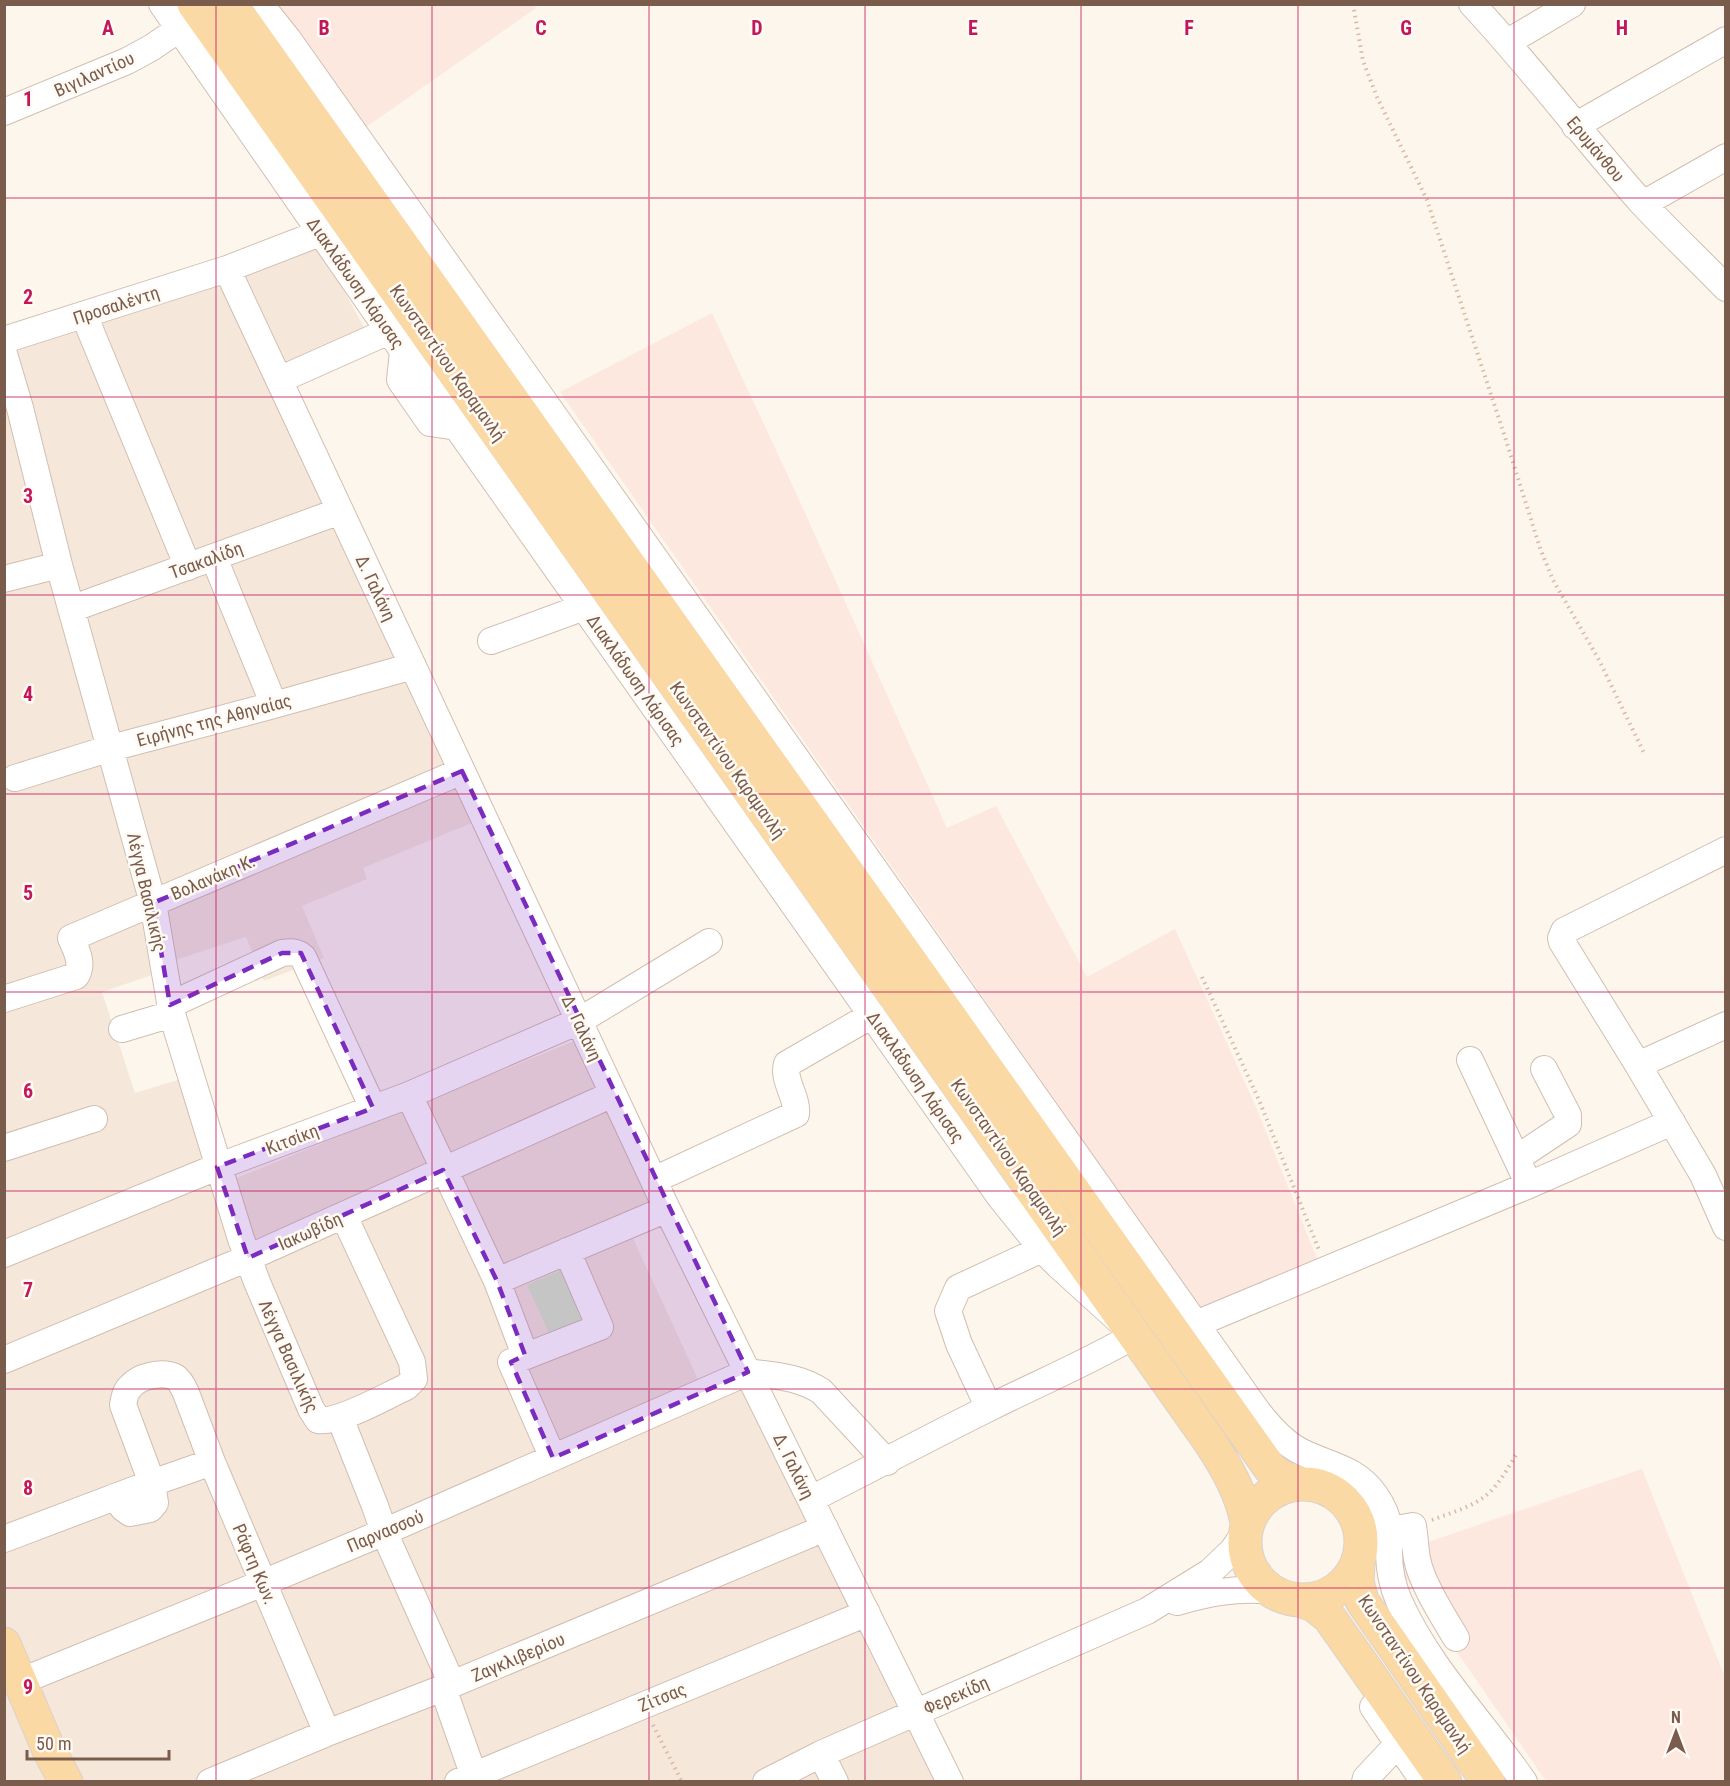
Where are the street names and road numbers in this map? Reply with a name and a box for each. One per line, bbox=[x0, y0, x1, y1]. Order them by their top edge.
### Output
street label: Βιγιλαντίου bbox=[51, 47, 137, 101]
street label: Ερυμάνθου bbox=[1563, 112, 1629, 186]
street label: Διακλάδωση Λάρισας bbox=[303, 213, 409, 353]
street label: Κωνσταντίνου Καραμανλή bbox=[386, 280, 510, 446]
street label: Προσαλέντη bbox=[70, 281, 162, 329]
street label: Τσακαλίδη bbox=[167, 537, 245, 583]
street label: Δ. Γαλάνη bbox=[352, 552, 400, 624]
street label: Διακλάδωση Λάρισας bbox=[583, 610, 689, 750]
street label: Κωνσταντίνου Καραμανλή bbox=[666, 677, 790, 843]
street label: Ειρήνης της Αθηναίας bbox=[134, 689, 294, 751]
street label: Λέγγα Βασιλικής bbox=[123, 830, 171, 954]
street label: Βολανάκη Κ. bbox=[168, 850, 258, 904]
street label: Δ. Γαλάνη bbox=[558, 992, 606, 1064]
street label: Διακλάδωση Λάρισας bbox=[863, 1007, 969, 1147]
street label: Κωνσταντίνου Καραμανλή bbox=[947, 1074, 1071, 1240]
street label: Κιτσίκη bbox=[263, 1119, 321, 1159]
street label: Ιακωβίδη bbox=[275, 1208, 345, 1254]
street label: Λέγγα Βασιλικής bbox=[255, 1296, 323, 1416]
street label: Δ. Γαλάνη bbox=[769, 1430, 819, 1502]
street label: Παρνασσού bbox=[344, 1505, 426, 1557]
street label: Ράφτη Κων. bbox=[229, 1521, 281, 1607]
street label: Κωνσταντίνου Καραμανλή bbox=[1354, 1591, 1476, 1757]
street label: Ζαγκλιβερίου bbox=[468, 1628, 568, 1686]
street label: Φερεκίδη bbox=[920, 1671, 992, 1719]
street label: Ζίτσας bbox=[635, 1678, 689, 1716]

